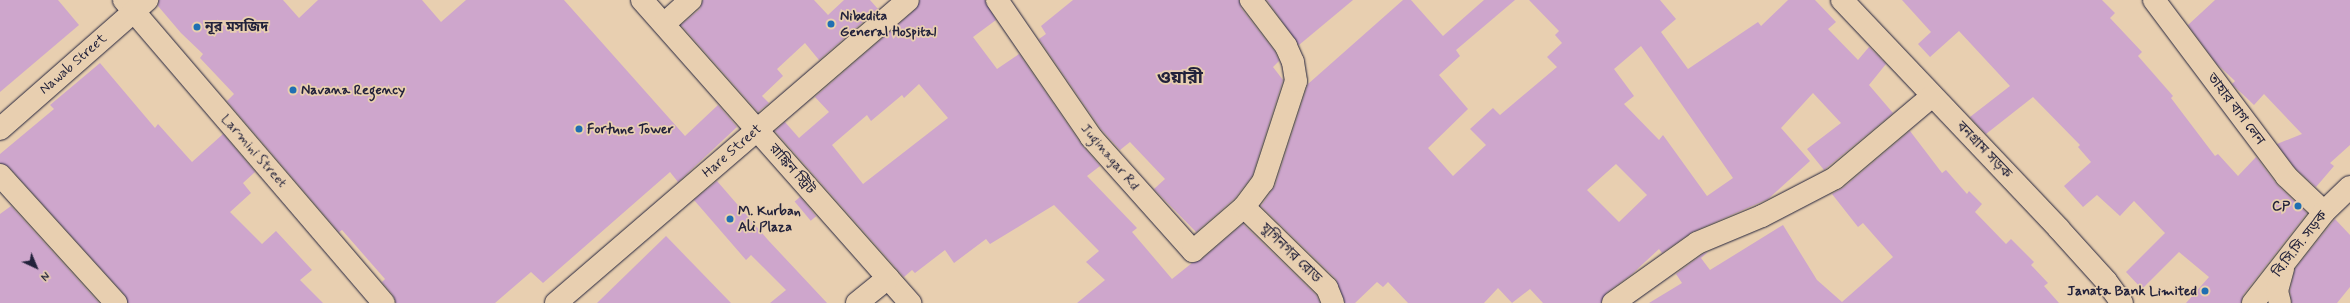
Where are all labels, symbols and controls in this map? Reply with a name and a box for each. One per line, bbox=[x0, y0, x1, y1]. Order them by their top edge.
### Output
place label: Nibedita General Hospital bbox=[840, 8, 942, 40]
marker: Nibedita General Hospital bbox=[825, 18, 837, 30]
place label: নূর মসজিদ bbox=[205, 19, 268, 35]
marker: নূর মসজিদ bbox=[192, 22, 202, 32]
street label: Nawab Street bbox=[36, 30, 110, 98]
district label: ওয়ারী bbox=[1157, 67, 1203, 89]
street label: তাহার বাগ লেন bbox=[2204, 70, 2268, 148]
place label: Navana Regency bbox=[301, 82, 405, 98]
marker: Navana Regency bbox=[288, 85, 298, 95]
street label: Larmini Street bbox=[217, 110, 291, 192]
street label: বনগ্রাম সড়ক bbox=[1953, 118, 2015, 182]
street label: Juginagar Rd bbox=[1077, 120, 1143, 194]
place label: Fortune Tower bbox=[587, 121, 672, 137]
street label: Hare Street bbox=[699, 121, 765, 181]
marker: Fortune Tower bbox=[574, 124, 584, 134]
street label: রাঙ্কিন স্ট্রিট bbox=[766, 140, 818, 198]
place label: CP bbox=[2272, 198, 2290, 214]
marker: CP bbox=[2293, 201, 2303, 211]
place label: M. Kurban Ali Plaza bbox=[738, 203, 801, 236]
street label: বি.সি.সি. সড়ক bbox=[2269, 208, 2331, 280]
marker: M. Kurban Ali Plaza bbox=[725, 214, 735, 224]
street label: যুগিনগর রোড bbox=[1257, 220, 1325, 286]
north arrow bbox=[16, 247, 56, 287]
text: N bbox=[37, 268, 52, 283]
place label: Janata Bank Limited bbox=[2067, 283, 2197, 299]
marker: Janata Bank Limited bbox=[2200, 286, 2210, 296]

